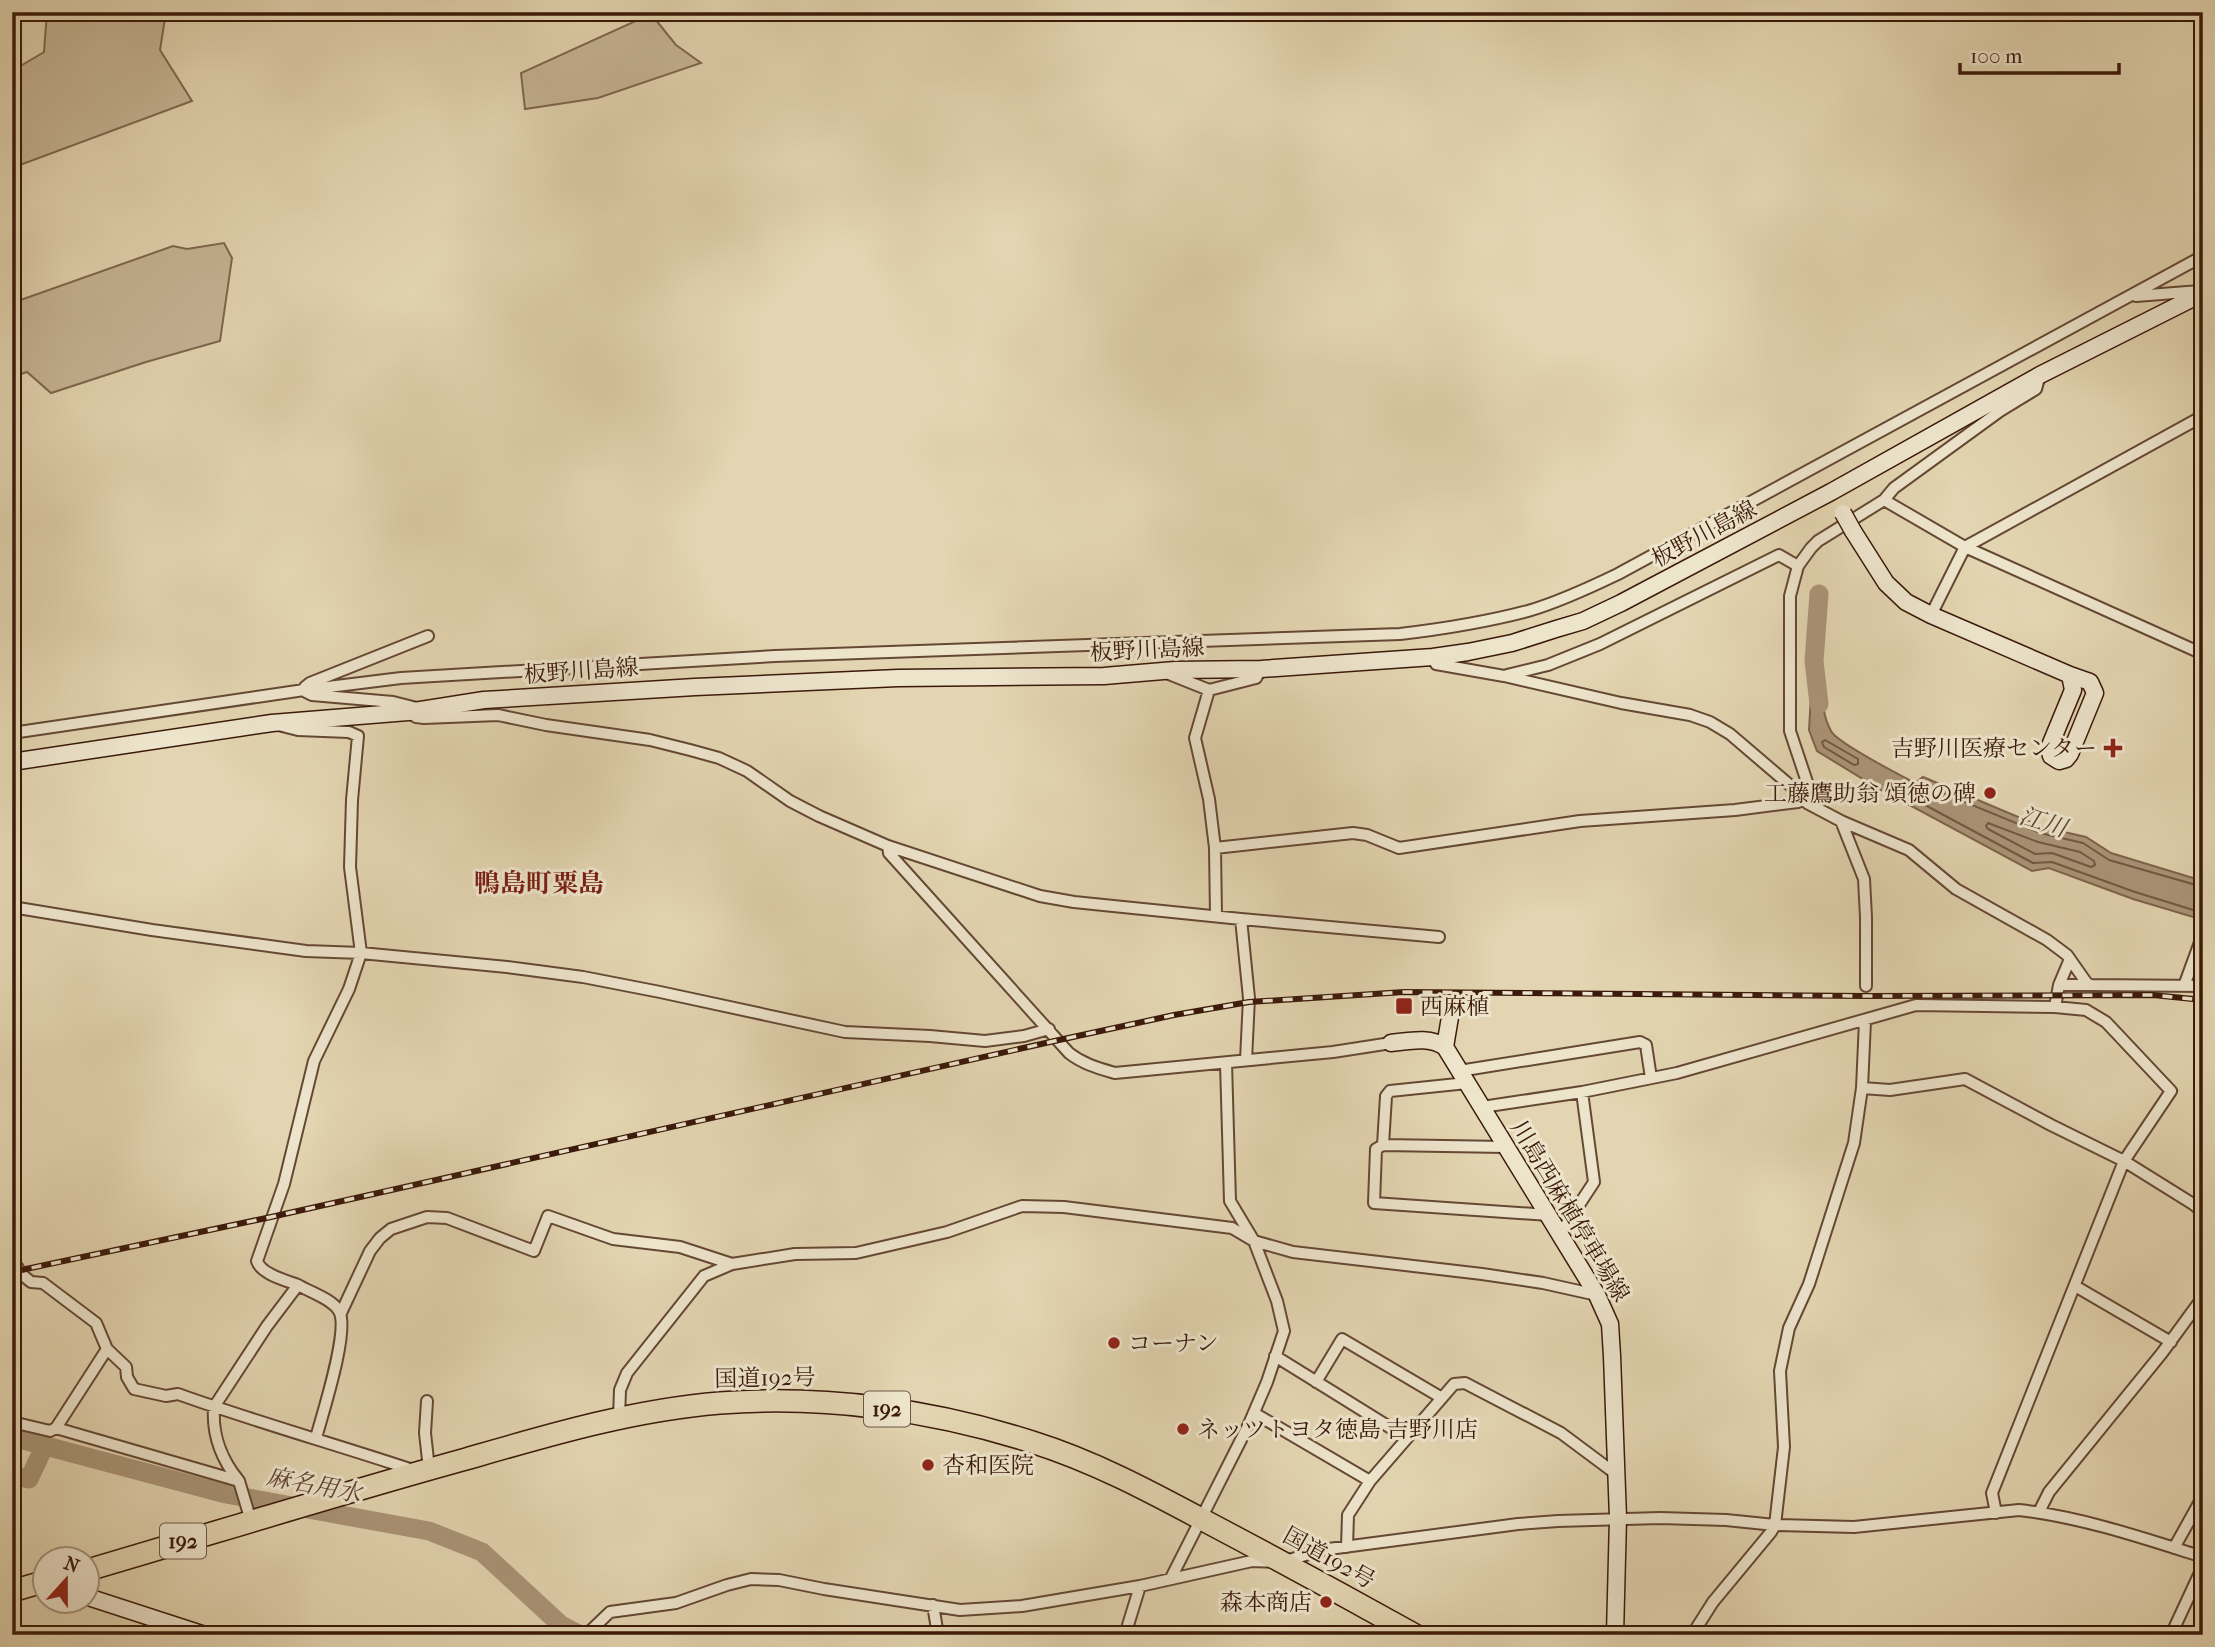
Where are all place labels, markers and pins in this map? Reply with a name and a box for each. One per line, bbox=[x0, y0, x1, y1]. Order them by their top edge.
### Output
place label: 吉野川医療センター bbox=[1891, 735, 2097, 762]
marker: 吉野川医療センター bbox=[2103, 738, 2123, 758]
place label: 工藤鷹助翁 頌徳の碑 bbox=[1764, 780, 1976, 807]
marker: 工藤鷹助翁 頌徳の碑 bbox=[1982, 785, 1998, 801]
place label: 西麻植 bbox=[1420, 993, 1489, 1020]
marker: 西麻植 bbox=[1394, 996, 1414, 1016]
place label: コーナン bbox=[1128, 1330, 1219, 1357]
marker: コーナン bbox=[1106, 1335, 1122, 1351]
place label: ネッツトヨタ徳島 吉野川店 bbox=[1197, 1416, 1478, 1443]
marker: ネッツトヨタ徳島 吉野川店 bbox=[1175, 1421, 1191, 1437]
place label: 杏和医院 bbox=[942, 1452, 1034, 1479]
marker: 杏和医院 bbox=[920, 1457, 936, 1473]
place label: 森本商店 bbox=[1220, 1589, 1312, 1616]
marker: 森本商店 bbox=[1318, 1594, 1334, 1610]

